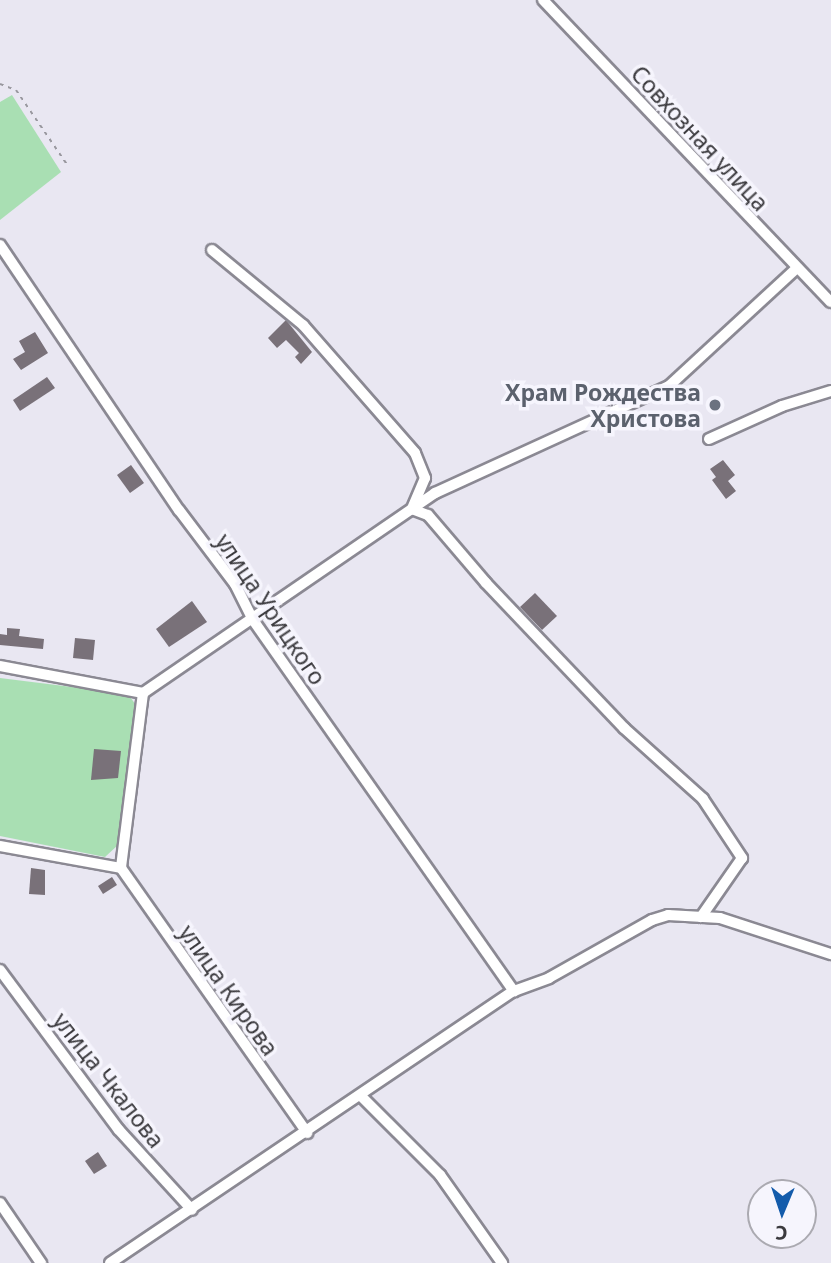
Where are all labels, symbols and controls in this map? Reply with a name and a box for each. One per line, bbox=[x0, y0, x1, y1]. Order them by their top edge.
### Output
street label: Совхозная улица bbox=[626, 60, 774, 216]
place label: Храм Рождества Христова bbox=[505, 378, 701, 432]
marker: Храм Рождества Христова bbox=[707, 397, 723, 413]
street label: улица Урицкого bbox=[210, 528, 332, 690]
street label: улица Кирова bbox=[174, 919, 284, 1061]
street label: улица Чкалова bbox=[48, 1007, 170, 1153]
north arrow bbox=[747, 1179, 817, 1249]
text: С bbox=[775, 1220, 788, 1246]

